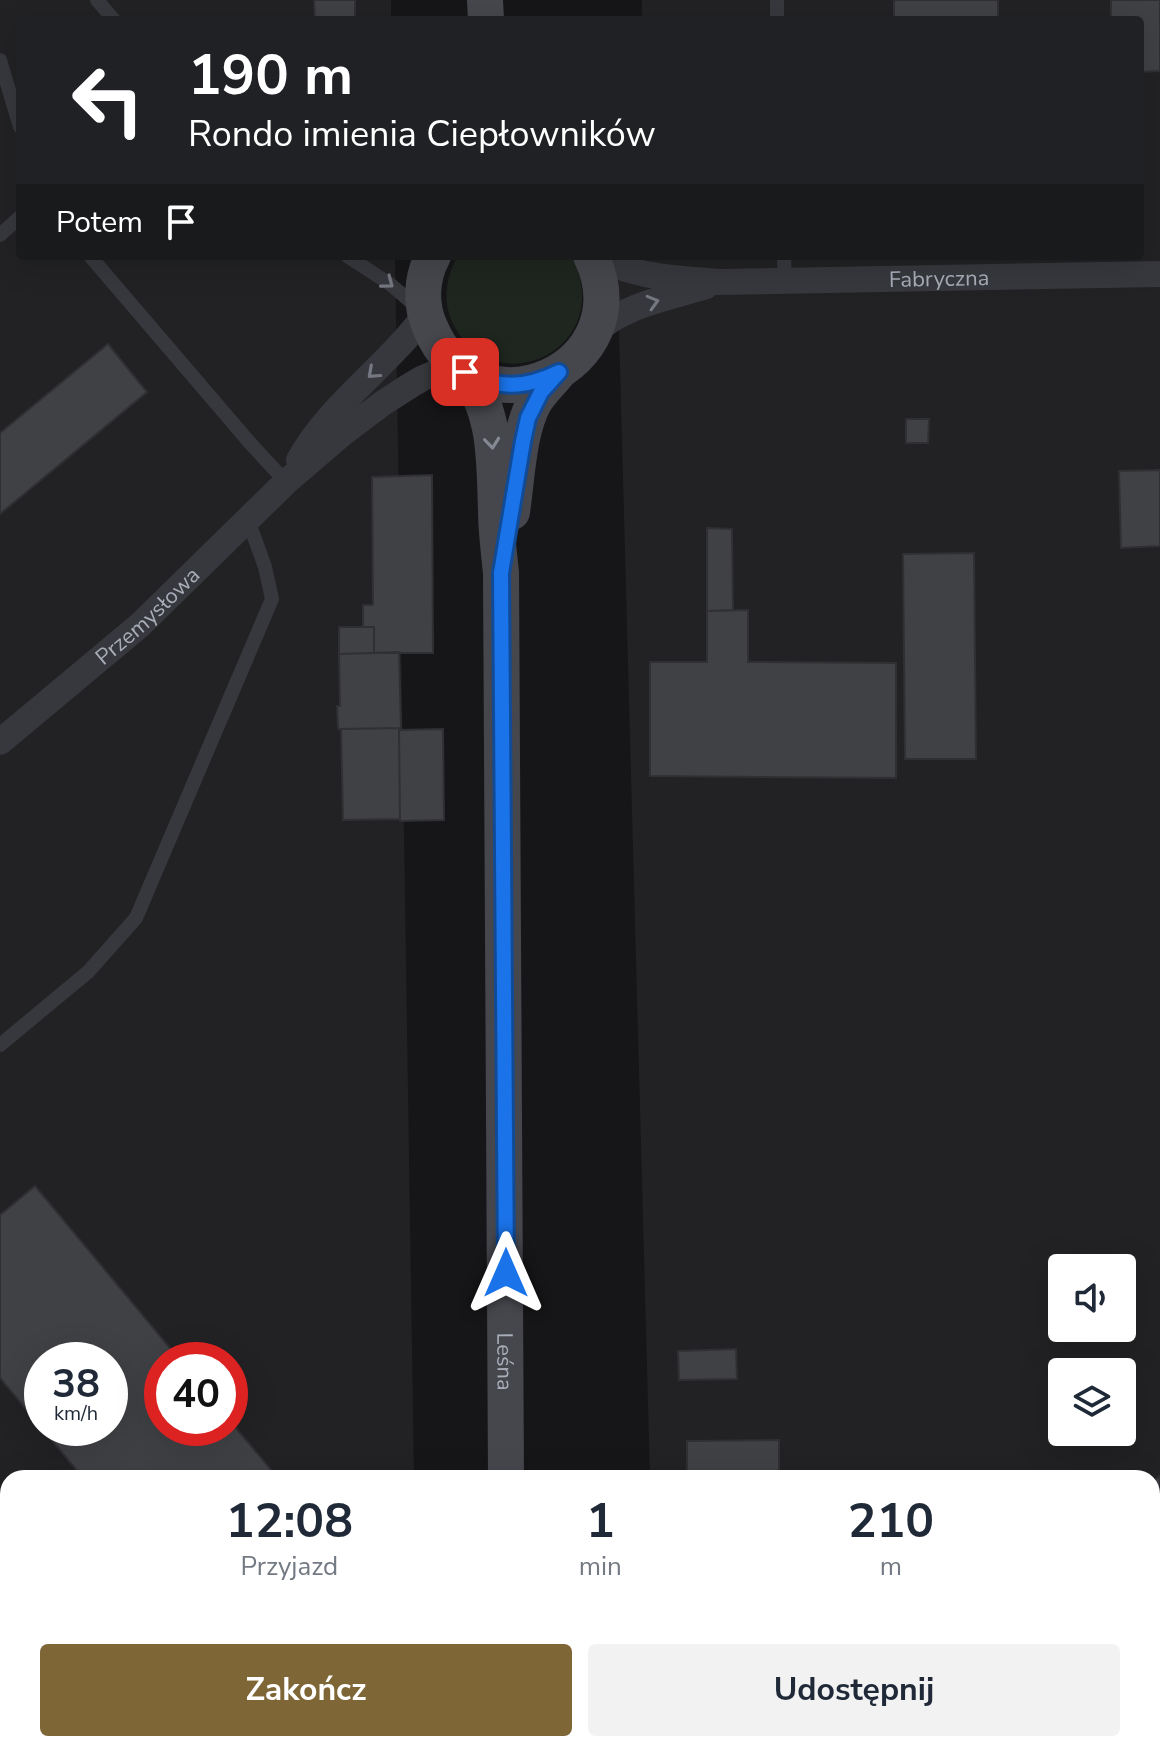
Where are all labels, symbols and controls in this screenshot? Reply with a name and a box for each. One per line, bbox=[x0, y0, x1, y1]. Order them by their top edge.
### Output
text: 190 m bbox=[188, 37, 353, 114]
icon: left bbox=[56, 48, 160, 152]
text: Rondo imienia Ciepłowników bbox=[188, 110, 656, 159]
icon: arrive bbox=[159, 200, 203, 244]
text: Potem bbox=[56, 202, 143, 243]
street label: Fabryczna bbox=[889, 263, 989, 295]
one-way arrow bbox=[379, 273, 394, 288]
one-way arrow bbox=[646, 295, 660, 311]
pin bbox=[431, 338, 499, 406]
icon: arrive bbox=[443, 350, 487, 394]
one-way arrow bbox=[367, 363, 382, 377]
one-way arrow bbox=[484, 437, 501, 450]
street label: Przemysłowa bbox=[89, 561, 207, 672]
position arrow bbox=[464, 1231, 548, 1315]
map controls bbox=[1048, 1254, 1136, 1446]
button: sound bbox=[1048, 1254, 1136, 1342]
street label: Leśna bbox=[489, 1332, 520, 1391]
speed limit sign: 40 bbox=[144, 1342, 248, 1446]
text: 38 bbox=[52, 1357, 100, 1411]
button: layers bbox=[1048, 1358, 1136, 1446]
text: km/h bbox=[54, 1400, 98, 1427]
text: 12:08 bbox=[226, 1488, 353, 1554]
text: 1 bbox=[586, 1488, 615, 1554]
text: 210 bbox=[848, 1488, 934, 1554]
text: Przyjazd bbox=[241, 1549, 338, 1584]
text: min bbox=[579, 1549, 622, 1584]
text: m bbox=[880, 1549, 902, 1584]
button: Zakończ bbox=[40, 1644, 572, 1736]
button: Udostępnij bbox=[588, 1644, 1120, 1736]

